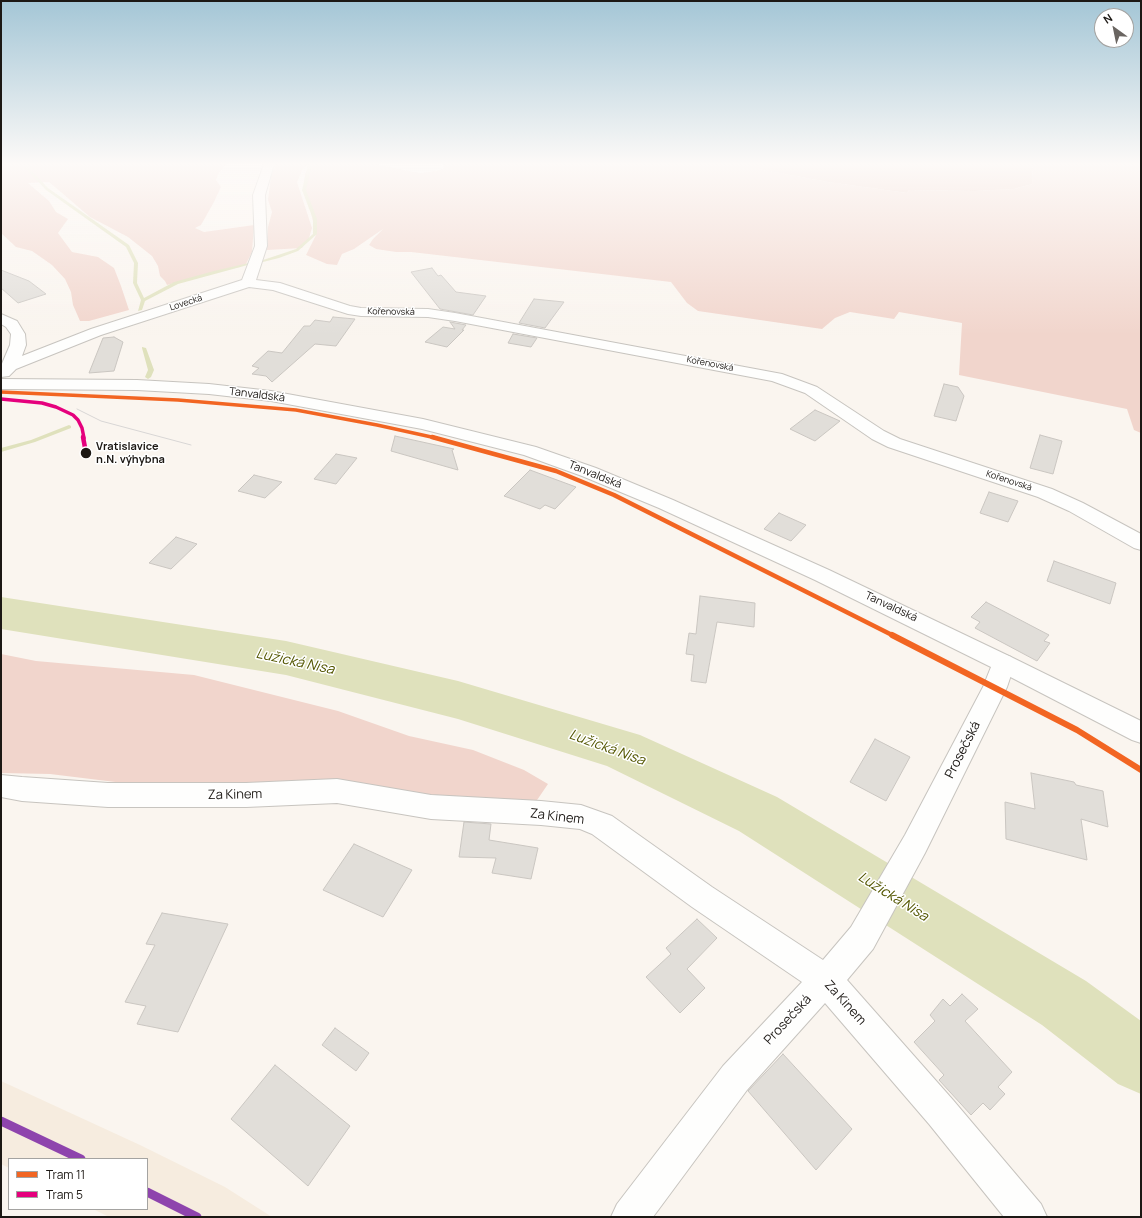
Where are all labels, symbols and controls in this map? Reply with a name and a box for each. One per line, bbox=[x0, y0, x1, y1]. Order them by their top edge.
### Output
north arrow bbox=[1094, 8, 1134, 48]
text: N bbox=[1100, 10, 1115, 27]
street label: Lovecká bbox=[168, 293, 204, 313]
street label: Kořenovská bbox=[367, 306, 415, 318]
street label: Kořenovská bbox=[686, 354, 734, 374]
street label: Tanvaldská bbox=[228, 385, 286, 405]
place label: Vratislavice n.N. výhybna bbox=[96, 440, 165, 466]
marker: Vratislavice n.N. výhybna bbox=[79, 446, 93, 460]
street label: Tanvaldská bbox=[566, 458, 624, 492]
street label: Kořenovská bbox=[985, 469, 1033, 493]
street label: Tanvaldská bbox=[863, 589, 919, 625]
water label: Lužická Nisa bbox=[254, 646, 336, 678]
street label: Prosečská bbox=[942, 719, 984, 781]
water label: Lužická Nisa bbox=[567, 727, 647, 769]
street label: Za Kinem bbox=[208, 787, 262, 803]
street label: Za Kinem bbox=[529, 806, 585, 828]
water label: Lužická Nisa bbox=[855, 869, 931, 925]
street label: Za Kinem bbox=[821, 977, 869, 1029]
street label: Prosečská bbox=[761, 992, 815, 1048]
legend bbox=[8, 1158, 148, 1210]
text: Tram 11 bbox=[46, 1166, 85, 1183]
text: Tram 5 bbox=[46, 1186, 83, 1203]

